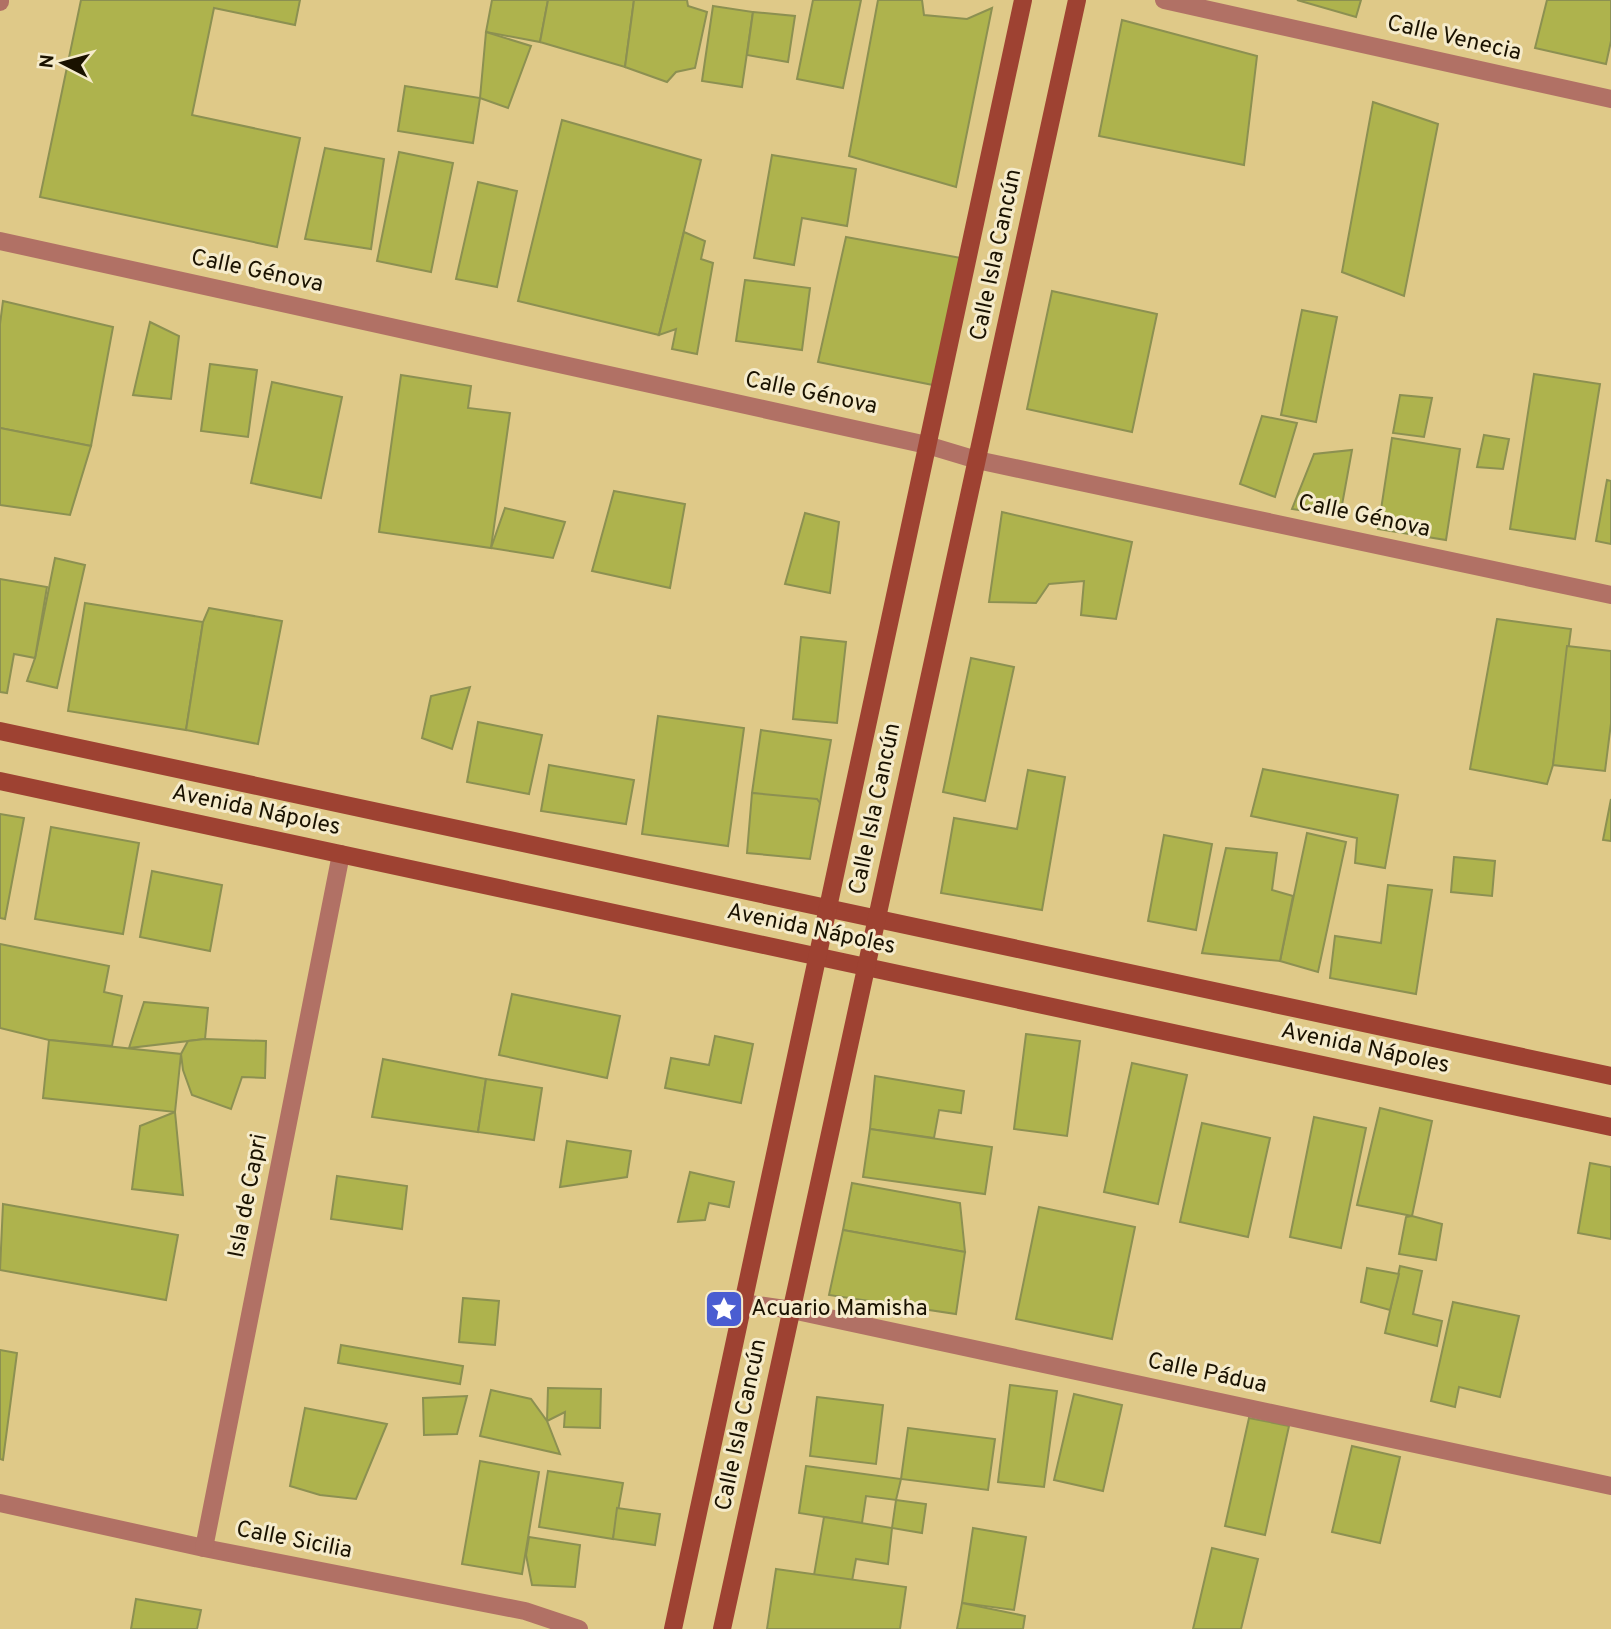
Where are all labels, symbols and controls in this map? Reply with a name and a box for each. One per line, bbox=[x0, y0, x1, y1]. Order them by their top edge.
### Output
street label: Calle Venecia bbox=[1384, 9, 1524, 69]
north arrow bbox=[28, 28, 98, 98]
text: N bbox=[35, 53, 61, 69]
street label: Calle Isla Cancún bbox=[965, 166, 1029, 344]
street label: Calle Génova bbox=[188, 244, 326, 300]
street label: Calle Génova bbox=[742, 366, 880, 422]
street label: Calle Génova bbox=[1295, 489, 1433, 545]
street label: Calle Isla Cancún bbox=[844, 720, 908, 898]
street label: Avenida Nápoles bbox=[169, 779, 343, 843]
street label: Avenida Nápoles bbox=[724, 898, 898, 962]
street label: Avenida Nápoles bbox=[1278, 1017, 1452, 1081]
street label: Isla de Capri bbox=[223, 1131, 275, 1261]
place icon: Acuario Mamisha bbox=[703, 1288, 745, 1330]
place label: Acuario Mamisha bbox=[751, 1295, 928, 1324]
street label: Calle Isla Cancún bbox=[710, 1336, 774, 1514]
street label: Calle Pádua bbox=[1145, 1347, 1269, 1401]
street label: Calle Sicilia bbox=[233, 1516, 355, 1566]

